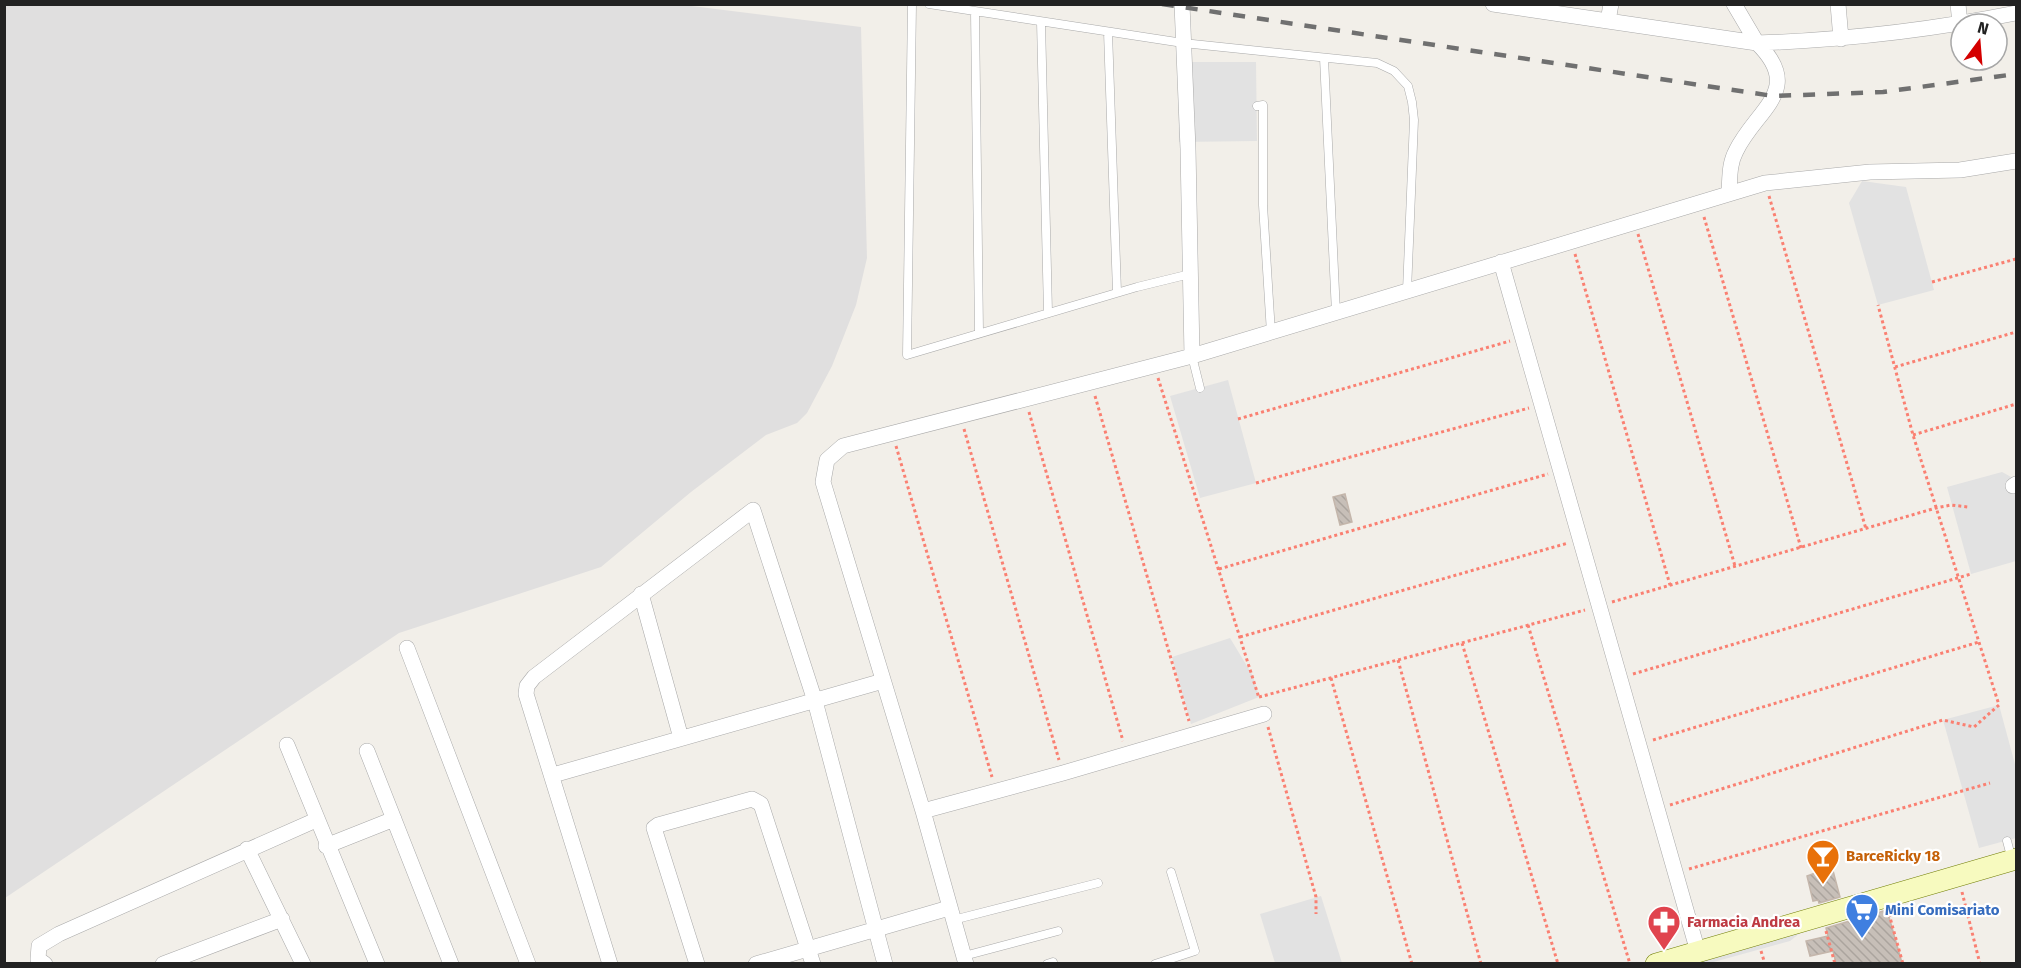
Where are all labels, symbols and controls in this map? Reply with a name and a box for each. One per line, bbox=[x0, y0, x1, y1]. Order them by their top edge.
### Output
north arrow bbox=[1949, 12, 2009, 72]
text: N bbox=[1975, 17, 1991, 39]
bar icon: BarceRicky 18 bbox=[1805, 838, 1841, 885]
place label: BarceRicky 18 bbox=[1846, 847, 1940, 865]
supermarket icon: Mini Comisariato bbox=[1844, 892, 1880, 939]
place label: Mini Comisariato bbox=[1885, 901, 2000, 919]
pharmacy icon: Farmacia Andrea bbox=[1646, 904, 1682, 951]
place label: Farmacia Andrea bbox=[1687, 913, 1800, 931]

